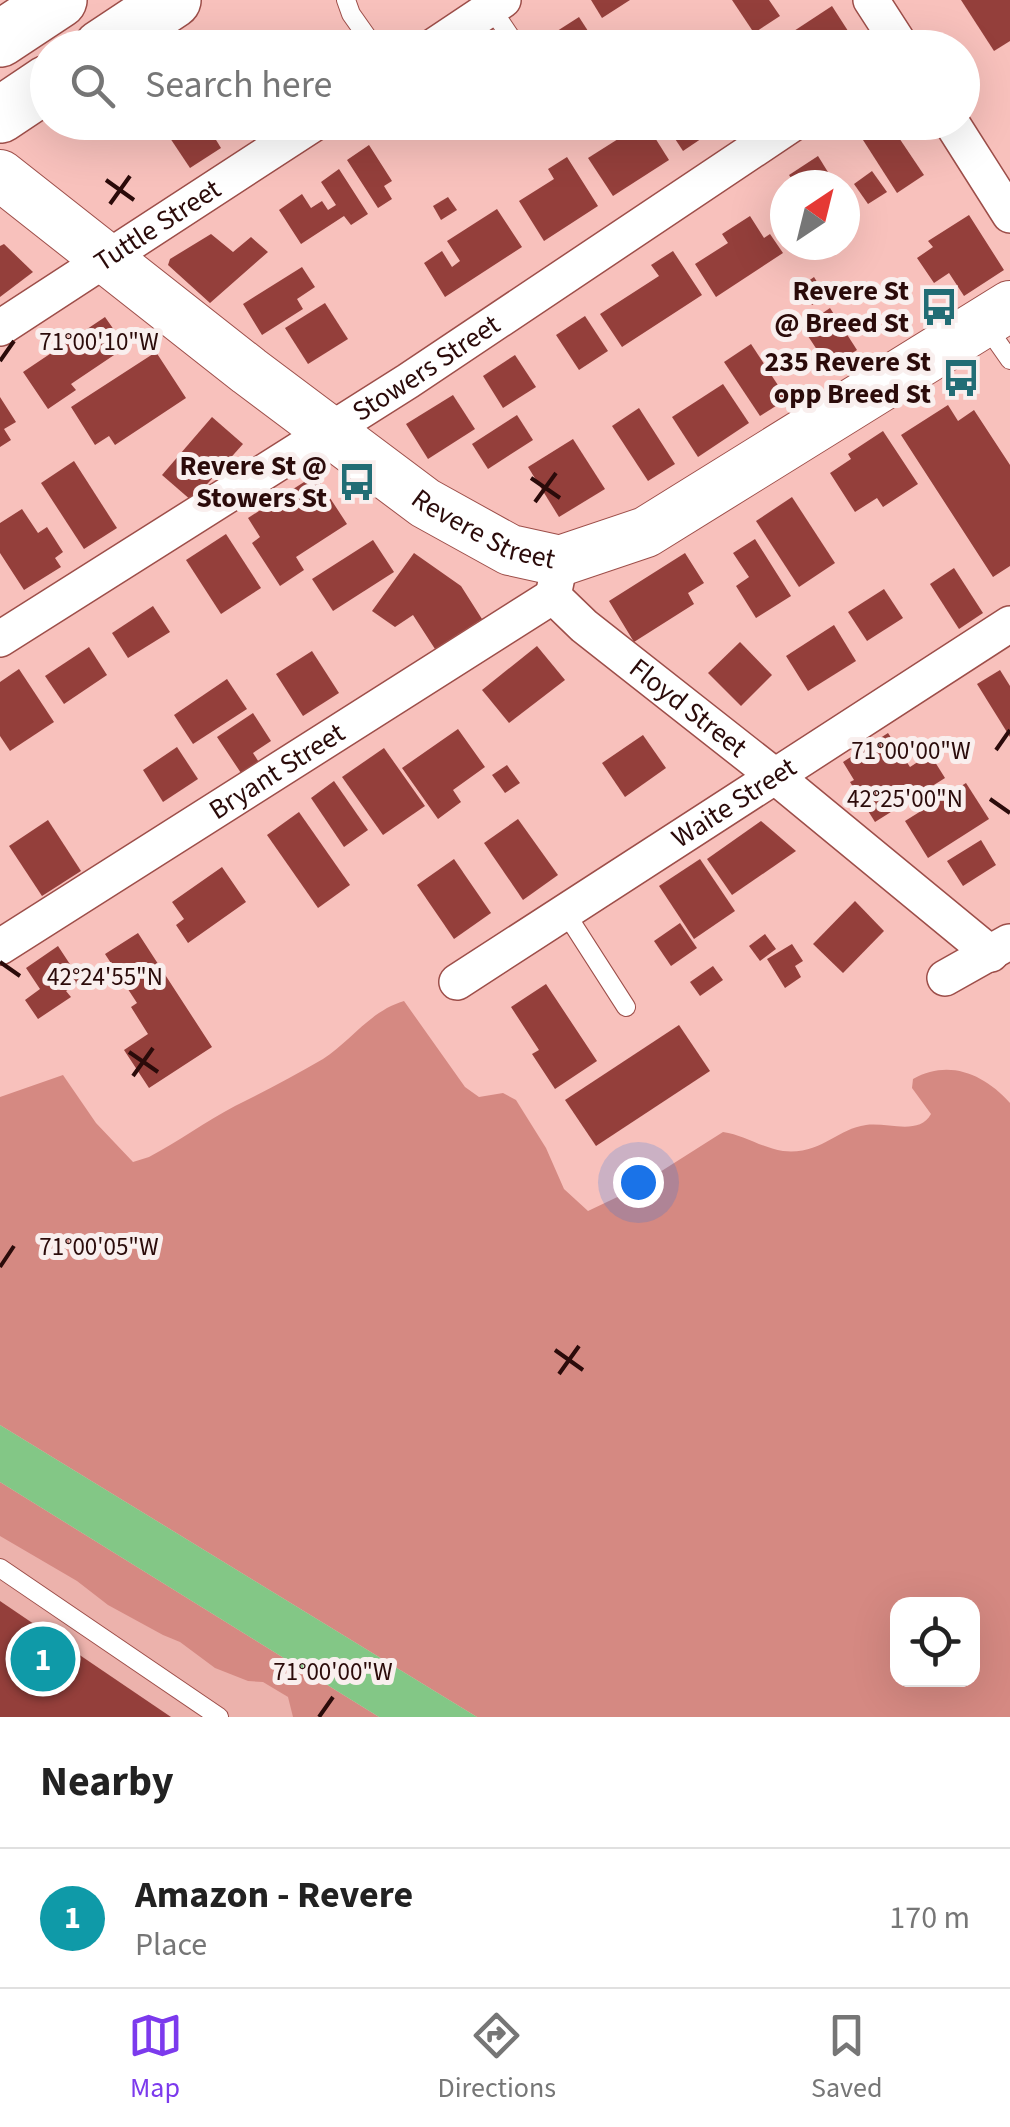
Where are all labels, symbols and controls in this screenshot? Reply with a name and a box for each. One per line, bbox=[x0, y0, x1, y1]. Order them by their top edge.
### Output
search box bbox=[30, 30, 980, 140]
icon: search bbox=[65, 58, 120, 113]
text: Search here bbox=[145, 58, 332, 112]
street label: Tuttle Street bbox=[86, 169, 229, 281]
north arrow bbox=[770, 170, 860, 260]
place label: Revere St @ Breed St bbox=[774, 271, 909, 343]
bus stop icon: Revere St @ Breed St bbox=[918, 286, 960, 328]
street label: Stowers Street bbox=[344, 305, 509, 431]
text: 71°00'10"W bbox=[39, 324, 159, 360]
place label: 235 Revere St opp Breed St bbox=[764, 342, 931, 414]
bus stop icon: 235 Revere St opp Breed St bbox=[940, 357, 982, 399]
place label: Revere St @ Stowers St bbox=[180, 446, 327, 518]
bus stop icon: Revere St @ Stowers St bbox=[336, 461, 378, 503]
street label: Revere Street bbox=[403, 479, 560, 579]
street label: Floyd Street bbox=[621, 649, 756, 767]
street label: Bryant Street bbox=[201, 713, 353, 829]
text: 71°00'00"W bbox=[851, 733, 971, 769]
street label: Waite Street bbox=[664, 747, 805, 858]
text: 42°25'00"N bbox=[847, 781, 963, 817]
text: 42°24'55"N bbox=[47, 959, 163, 995]
your location bbox=[613, 1157, 664, 1208]
text: 71°00'05"W bbox=[39, 1229, 159, 1265]
map controls bbox=[890, 1597, 980, 1687]
button: locate bbox=[890, 1597, 980, 1687]
pin: 1 bbox=[10, 1622, 76, 1696]
text: 71°00'00"W bbox=[273, 1654, 393, 1690]
text: Nearby bbox=[40, 1752, 174, 1812]
text: Amazon - Revere bbox=[135, 1868, 413, 1922]
text: 1 bbox=[64, 1895, 81, 1941]
text: 170 m bbox=[889, 1895, 970, 1941]
text: Place bbox=[135, 1922, 207, 1968]
tab: Map bbox=[128, 2008, 183, 2108]
tab: Directions bbox=[438, 2008, 556, 2108]
tab: Saved bbox=[811, 2008, 882, 2108]

